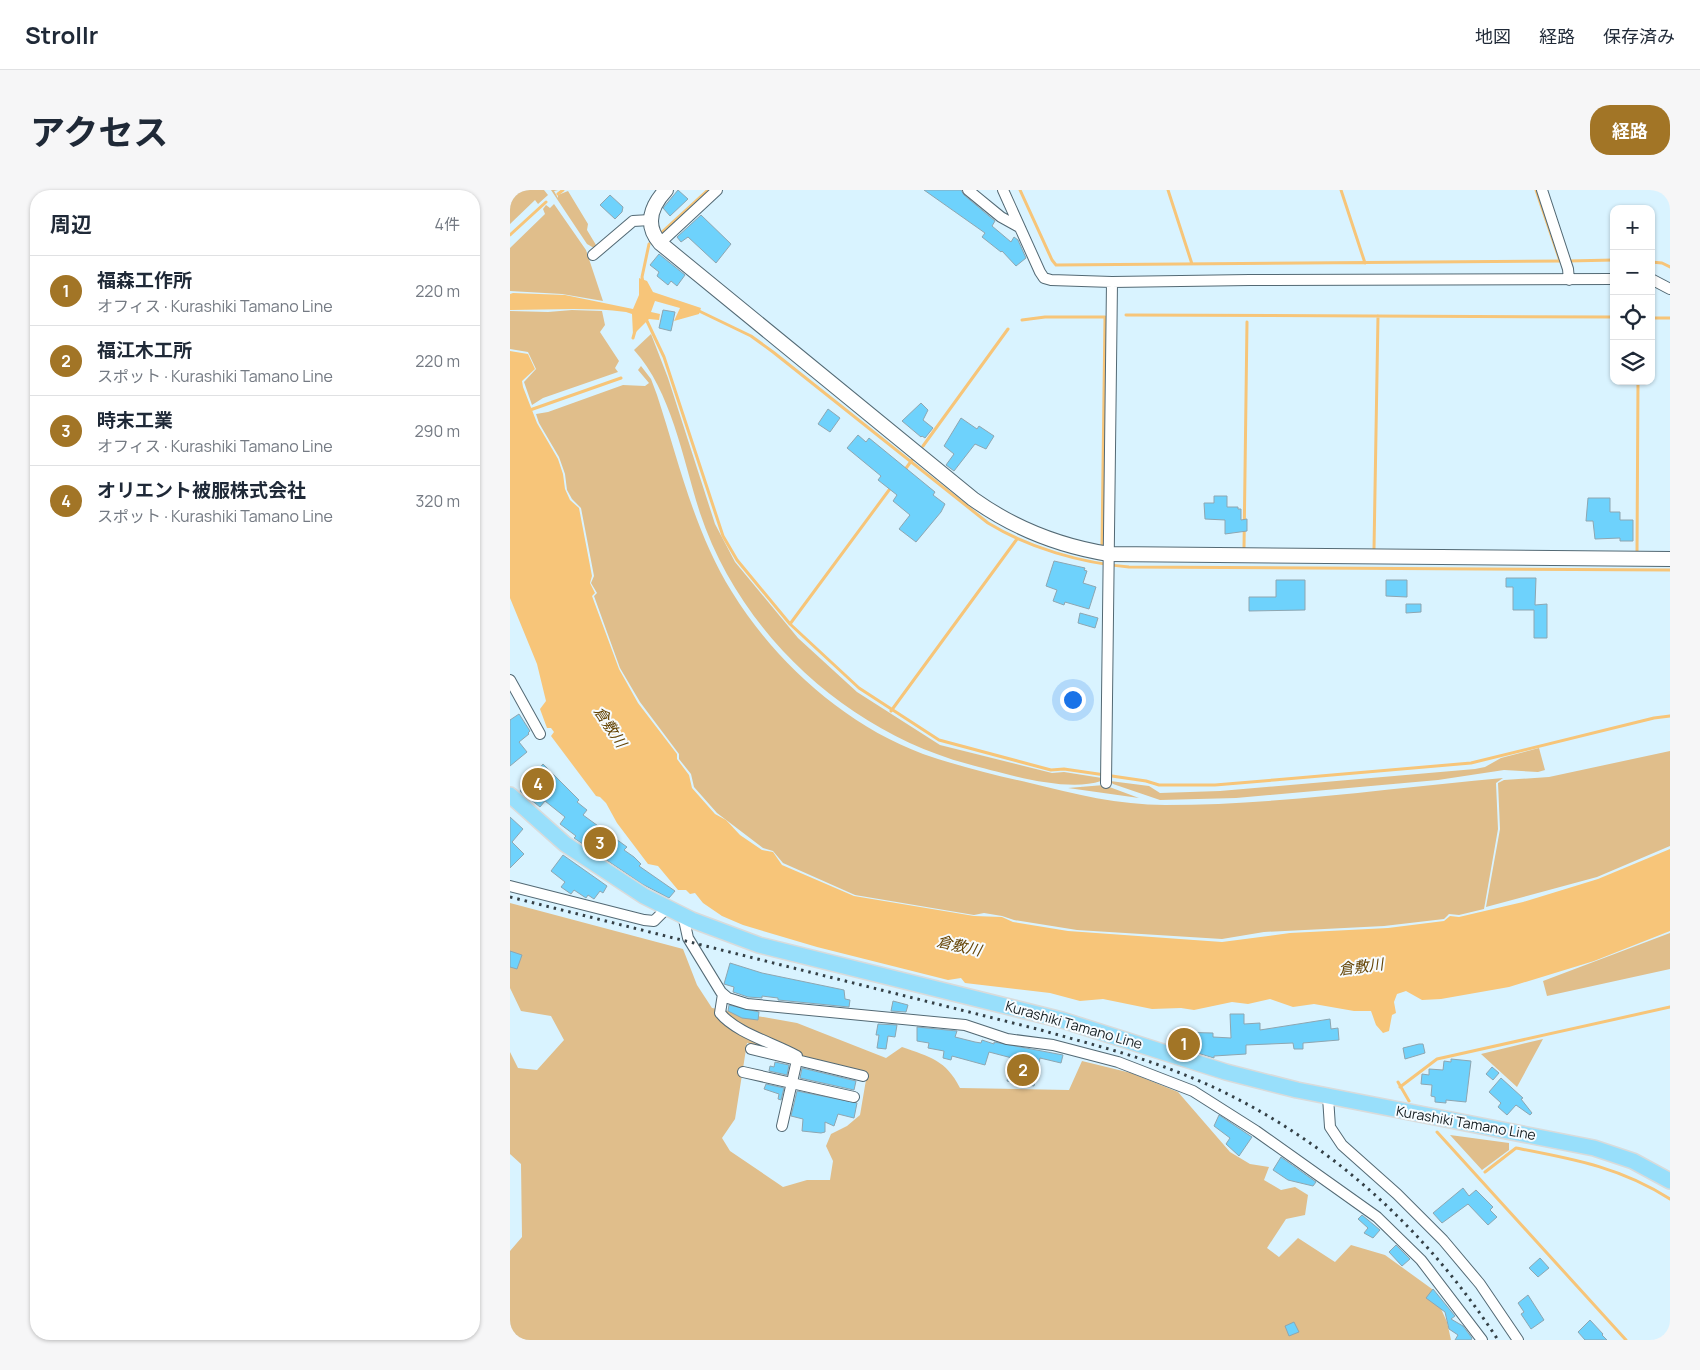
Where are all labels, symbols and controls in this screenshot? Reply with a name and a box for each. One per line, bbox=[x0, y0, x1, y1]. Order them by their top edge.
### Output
text: Strollr bbox=[25, 18, 98, 51]
text: 地図 bbox=[1475, 24, 1511, 48]
text: 経路 bbox=[1539, 24, 1575, 48]
text: 保存済み bbox=[1603, 24, 1675, 48]
button: 経路 bbox=[1590, 105, 1670, 155]
text: アクセス bbox=[30, 108, 168, 156]
map controls bbox=[1610, 205, 1655, 385]
button: + bbox=[1610, 205, 1655, 250]
text: 周辺 bbox=[50, 210, 92, 238]
text: 4件 bbox=[435, 213, 460, 235]
button: − bbox=[1610, 250, 1655, 295]
text: 福森工作所 bbox=[97, 267, 192, 293]
text: 1 bbox=[62, 280, 70, 302]
text: 220 m bbox=[415, 280, 460, 302]
text: オフィス · Kurashiki Tamano Line bbox=[97, 295, 333, 317]
button: locate bbox=[1610, 295, 1655, 340]
text: 福江木工所 bbox=[97, 337, 192, 363]
button: layers bbox=[1610, 340, 1655, 385]
text: 2 bbox=[61, 350, 71, 372]
text: 220 m bbox=[415, 350, 460, 372]
text: スポット · Kurashiki Tamano Line bbox=[97, 365, 333, 387]
text: 時末工業 bbox=[97, 407, 173, 433]
text: 3 bbox=[61, 420, 71, 442]
text: 290 m bbox=[414, 420, 460, 442]
text: オフィス · Kurashiki Tamano Line bbox=[97, 435, 333, 457]
text: オリエント被服株式会社 bbox=[97, 477, 306, 503]
text: 4 bbox=[61, 490, 71, 512]
text: 320 m bbox=[416, 490, 460, 512]
text: スポット · Kurashiki Tamano Line bbox=[97, 505, 333, 527]
your location bbox=[1060, 687, 1086, 713]
water label: 倉敷川 bbox=[589, 702, 633, 753]
pin: 4 bbox=[522, 765, 554, 803]
pin: 3 bbox=[584, 824, 616, 862]
water label: 倉敷川 bbox=[935, 930, 985, 961]
water label: 倉敷川 bbox=[1337, 953, 1387, 980]
street label: Kurashiki Tamano Line bbox=[1003, 996, 1145, 1053]
pin: 1 bbox=[1168, 1025, 1200, 1063]
pin: 2 bbox=[1007, 1051, 1039, 1089]
street label: Kurashiki Tamano Line bbox=[1395, 1101, 1537, 1144]

